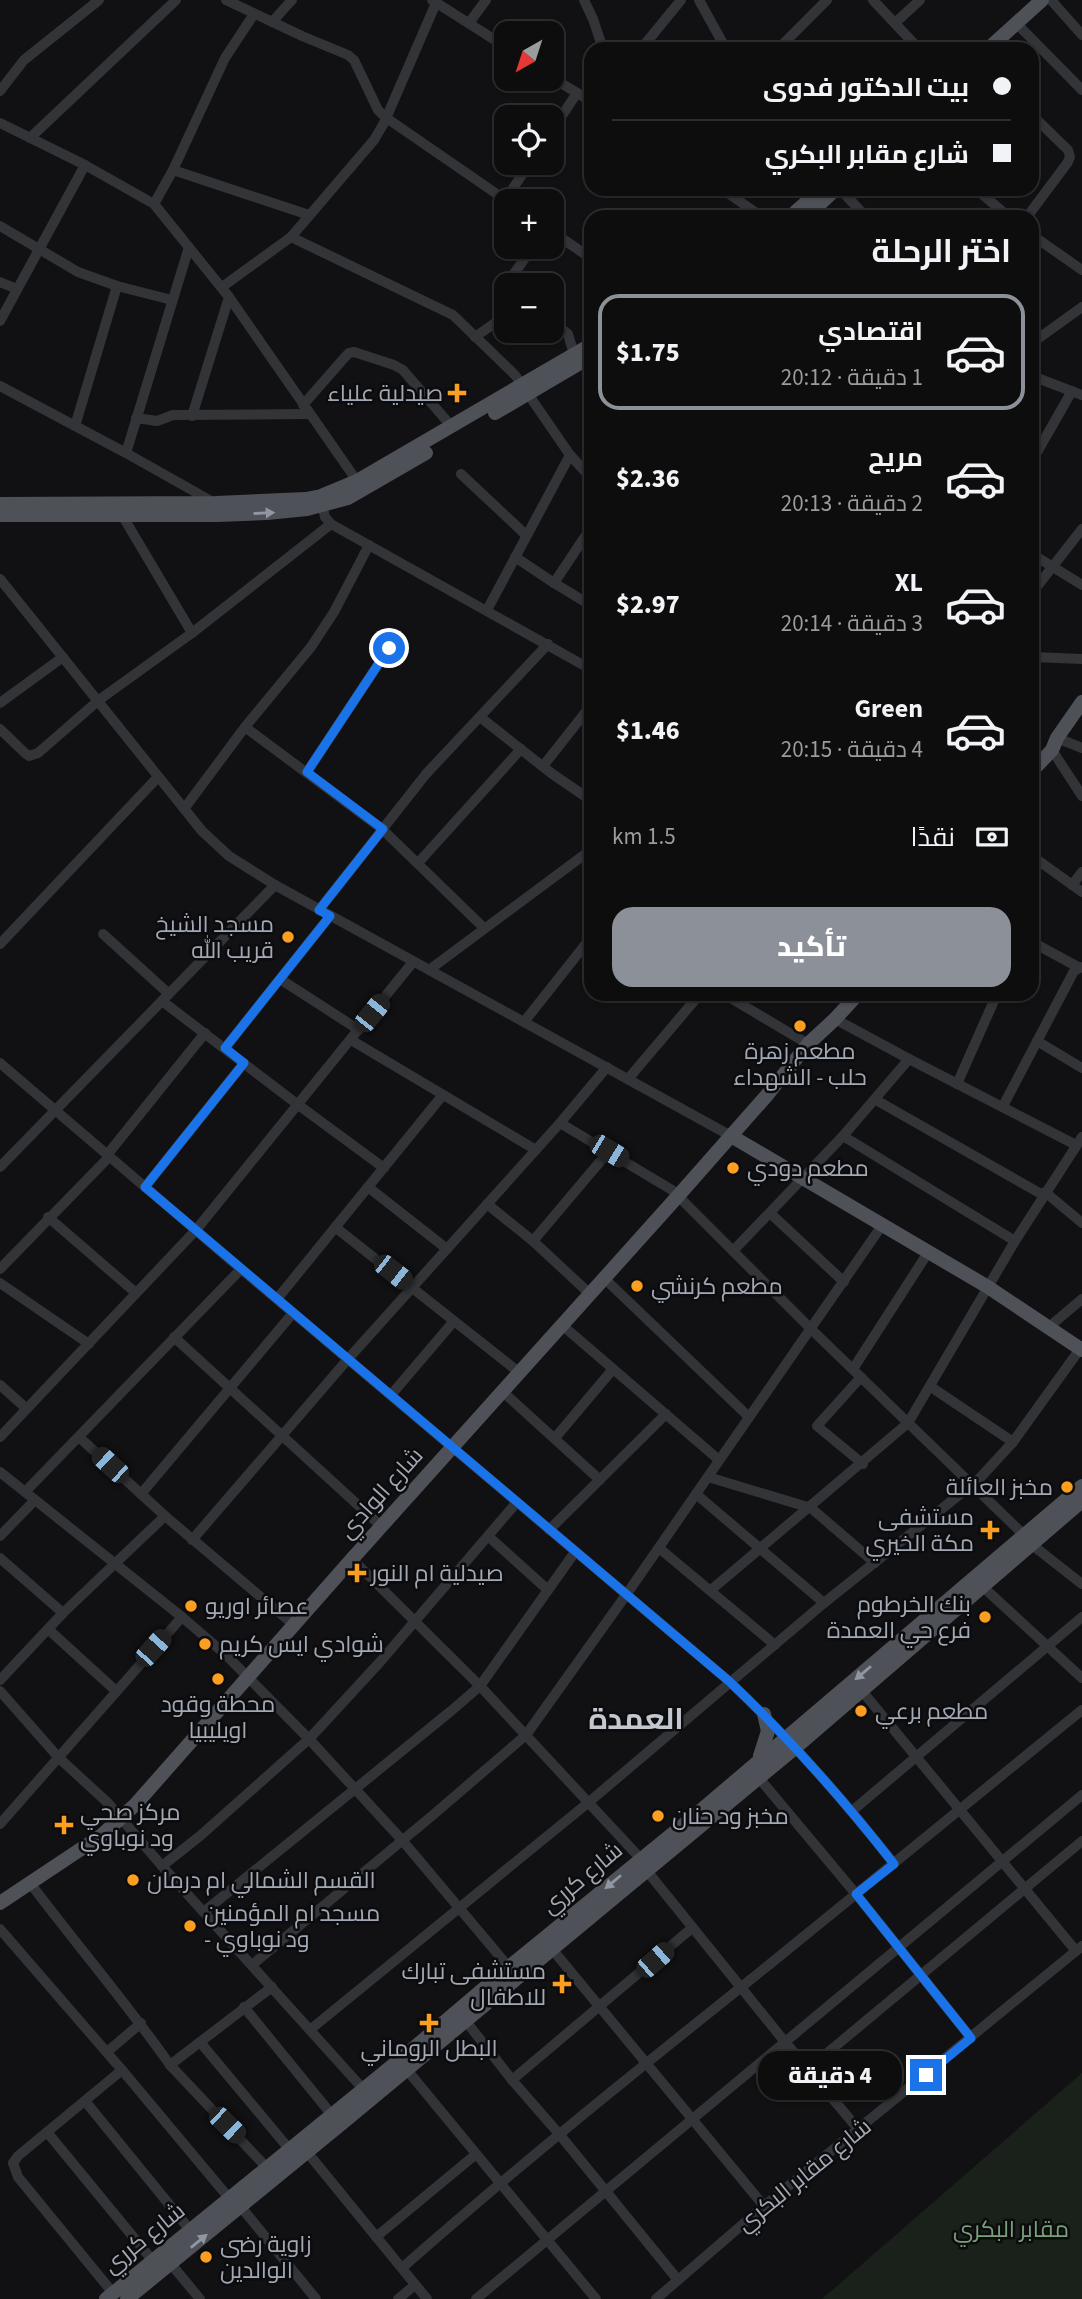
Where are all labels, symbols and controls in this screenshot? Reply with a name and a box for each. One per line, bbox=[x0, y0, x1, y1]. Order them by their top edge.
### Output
north arrow bbox=[494, 21, 564, 91]
map controls bbox=[494, 21, 564, 343]
text: بيت الدكتور فدوى bbox=[763, 69, 969, 106]
button: locate bbox=[494, 105, 564, 175]
text: شارع مقابر البكري bbox=[765, 136, 969, 173]
button: + bbox=[494, 189, 564, 259]
text: اختر الرحلة bbox=[872, 229, 1011, 275]
button: − bbox=[494, 273, 564, 343]
text: اقتصادي bbox=[818, 313, 923, 350]
icon: car bbox=[944, 321, 1007, 384]
text: $1.75 bbox=[616, 334, 680, 371]
text: 1 دقيقة · 20:12 bbox=[781, 361, 923, 394]
place label: صيدلية علياء bbox=[327, 377, 443, 410]
marker: صيدلية علياء bbox=[449, 385, 465, 401]
text: مريح bbox=[868, 439, 923, 476]
icon: car bbox=[944, 447, 1007, 510]
text: $2.36 bbox=[616, 460, 680, 497]
text: 2 دقيقة · 20:13 bbox=[781, 487, 923, 520]
one-way arrow bbox=[253, 508, 275, 519]
text: XL bbox=[895, 564, 923, 601]
icon: car bbox=[944, 573, 1007, 636]
text: $2.97 bbox=[616, 586, 680, 623]
text: 3 دقيقة · 20:14 bbox=[781, 607, 923, 640]
route start bbox=[373, 632, 405, 664]
text: Green bbox=[855, 690, 923, 727]
icon: car bbox=[944, 699, 1007, 762]
text: $1.46 bbox=[616, 712, 680, 749]
text: 4 دقيقة · 20:15 bbox=[781, 733, 923, 766]
icon: cash bbox=[973, 818, 1011, 856]
text: نقدًا bbox=[911, 819, 955, 856]
text: 1.5 km bbox=[612, 820, 676, 853]
button: تأكيد bbox=[612, 907, 1011, 987]
place label: مسجد الشيخ قريب الله bbox=[155, 908, 274, 967]
marker: مسجد الشيخ قريب الله bbox=[280, 929, 296, 945]
car bbox=[351, 990, 394, 1036]
marker: مطعم زهرة حلب - الشهداء bbox=[792, 1018, 808, 1034]
place label: مطعم زهرة حلب - الشهداء bbox=[733, 1035, 867, 1094]
car bbox=[586, 1131, 633, 1171]
place label: مطعم دودي bbox=[747, 1152, 869, 1186]
marker: مطعم دودي bbox=[725, 1160, 741, 1176]
car bbox=[370, 1251, 417, 1293]
place label: مطعم كرنشي bbox=[651, 1270, 783, 1303]
marker: مطعم كرنشي bbox=[629, 1278, 645, 1294]
street label: شارع الوادي bbox=[331, 1440, 432, 1547]
car bbox=[88, 1443, 133, 1487]
place label: مخبز العائلة bbox=[946, 1471, 1053, 1504]
marker: مخبز العائلة bbox=[1059, 1479, 1075, 1495]
place label: مستشفى مكة الخيري bbox=[866, 1501, 974, 1561]
marker: مستشفى مكة الخيري bbox=[980, 1520, 1000, 1540]
place label: صيدلية ام النور bbox=[369, 1557, 504, 1590]
marker: صيدلية ام النور bbox=[349, 1565, 365, 1581]
place label: بنك الخرطوم فرع حي العمدة bbox=[827, 1588, 971, 1648]
place label: عصائر اوريو bbox=[205, 1590, 309, 1623]
marker: عصائر اوريو bbox=[183, 1598, 199, 1614]
marker: بنك الخرطوم فرع حي العمدة bbox=[977, 1609, 993, 1625]
car bbox=[132, 1625, 175, 1671]
place label: شوادي ايس كريم bbox=[219, 1628, 384, 1662]
marker: شوادي ايس كريم bbox=[197, 1636, 213, 1652]
one-way arrow bbox=[854, 1665, 871, 1680]
marker: محطة وقود اويليبيا bbox=[210, 1671, 226, 1687]
place label: محطة وقود اويليبيا bbox=[161, 1688, 275, 1747]
place label: مطعم برعي bbox=[875, 1695, 988, 1729]
district label: العمدة bbox=[588, 1698, 684, 1741]
marker: مطعم برعي bbox=[853, 1703, 869, 1719]
place label: مركز صحي ود نوباوي bbox=[80, 1796, 181, 1856]
place label: مخبز ود حنان bbox=[672, 1800, 789, 1833]
marker: مخبز ود حنان bbox=[650, 1808, 666, 1824]
marker: مركز صحي ود نوباوي bbox=[54, 1815, 74, 1835]
street label: شارع كرري bbox=[534, 1834, 630, 1923]
place label: القسم الشمالي ام درمان bbox=[147, 1864, 376, 1898]
marker: القسم الشمالي ام درمان bbox=[125, 1872, 141, 1888]
one-way arrow bbox=[604, 1874, 621, 1889]
place label: مسجد ام المؤمنين - ود نوباوي bbox=[204, 1897, 380, 1957]
marker: مسجد ام المؤمنين - ود نوباوي bbox=[182, 1918, 198, 1934]
car bbox=[633, 1938, 678, 1982]
place label: مستشفى تبارك للاطفال bbox=[402, 1955, 546, 2014]
marker: مستشفى تبارك للاطفال bbox=[552, 1974, 572, 1994]
marker: البطل الروماني bbox=[421, 2015, 437, 2031]
place label: البطل الروماني bbox=[360, 2032, 498, 2066]
callout: 4 دقيقة bbox=[758, 2050, 902, 2100]
text: 4 دقيقة bbox=[788, 2059, 872, 2092]
route end bbox=[910, 2059, 942, 2091]
car bbox=[205, 2103, 250, 2147]
street label: شارع مقابر البكري bbox=[730, 2110, 879, 2241]
street label: شارع كرري bbox=[96, 2195, 193, 2282]
park label: مقابر البكري bbox=[953, 2213, 1069, 2247]
place label: زاوية رضى الوالدين bbox=[220, 2228, 311, 2287]
one-way arrow bbox=[190, 2234, 207, 2249]
marker: زاوية رضى الوالدين bbox=[198, 2249, 214, 2265]

